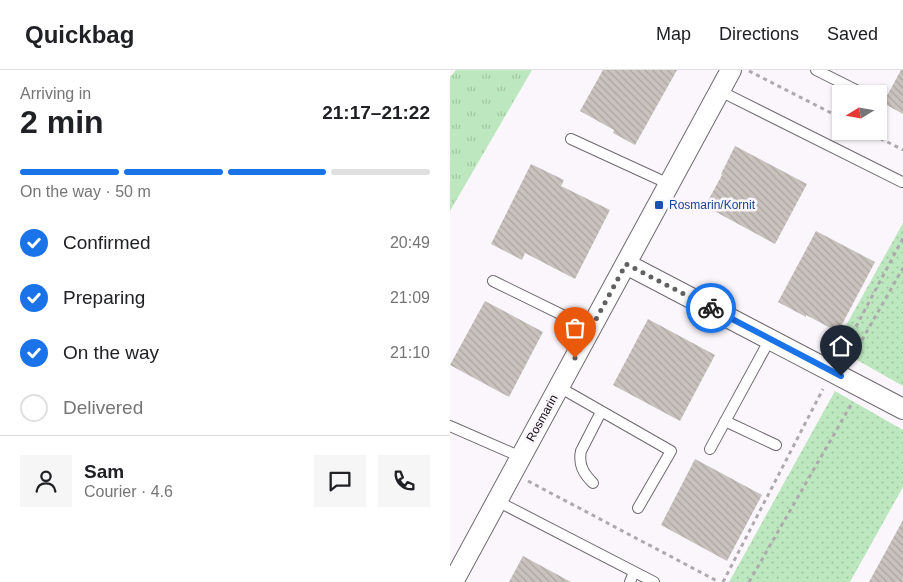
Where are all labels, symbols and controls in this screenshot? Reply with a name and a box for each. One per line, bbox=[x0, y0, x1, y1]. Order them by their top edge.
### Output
text: Quickbag bbox=[25, 21, 134, 48]
text: Map bbox=[656, 24, 691, 44]
text: Directions bbox=[719, 24, 799, 44]
text: Saved bbox=[827, 24, 878, 44]
text: Arriving in bbox=[20, 85, 91, 102]
north arrow bbox=[832, 85, 888, 140]
map controls bbox=[832, 85, 887, 140]
text: 21:17–21:22 bbox=[322, 102, 430, 123]
text: 2 min bbox=[20, 104, 104, 140]
text: On the way · 50 m bbox=[20, 183, 151, 200]
place label: Rosmarin/Kornit bbox=[669, 198, 756, 212]
marker: Rosmarin/Kornit bbox=[653, 199, 665, 211]
icon: check bbox=[20, 229, 48, 257]
text: Confirmed bbox=[63, 232, 151, 253]
text: 20:49 bbox=[390, 234, 430, 251]
courier bbox=[686, 283, 736, 333]
icon: check bbox=[20, 284, 48, 312]
text: Preparing bbox=[63, 287, 145, 308]
text: 21:09 bbox=[390, 289, 430, 306]
icon: bike bbox=[697, 294, 725, 322]
pin bbox=[554, 307, 596, 358]
icon: bag bbox=[561, 314, 589, 342]
pin bbox=[820, 325, 862, 376]
icon: home bbox=[827, 332, 855, 360]
icon: check bbox=[20, 339, 48, 367]
text: On the way bbox=[63, 342, 159, 363]
text: 21:10 bbox=[390, 344, 430, 361]
street label: Rosmarin bbox=[523, 392, 561, 444]
text: Delivered bbox=[63, 397, 143, 418]
button: person bbox=[20, 455, 72, 507]
button: chat bbox=[314, 455, 366, 507]
button: phone bbox=[378, 455, 430, 507]
text: Sam bbox=[84, 461, 124, 482]
text: Courier · 4.6 bbox=[84, 483, 173, 500]

